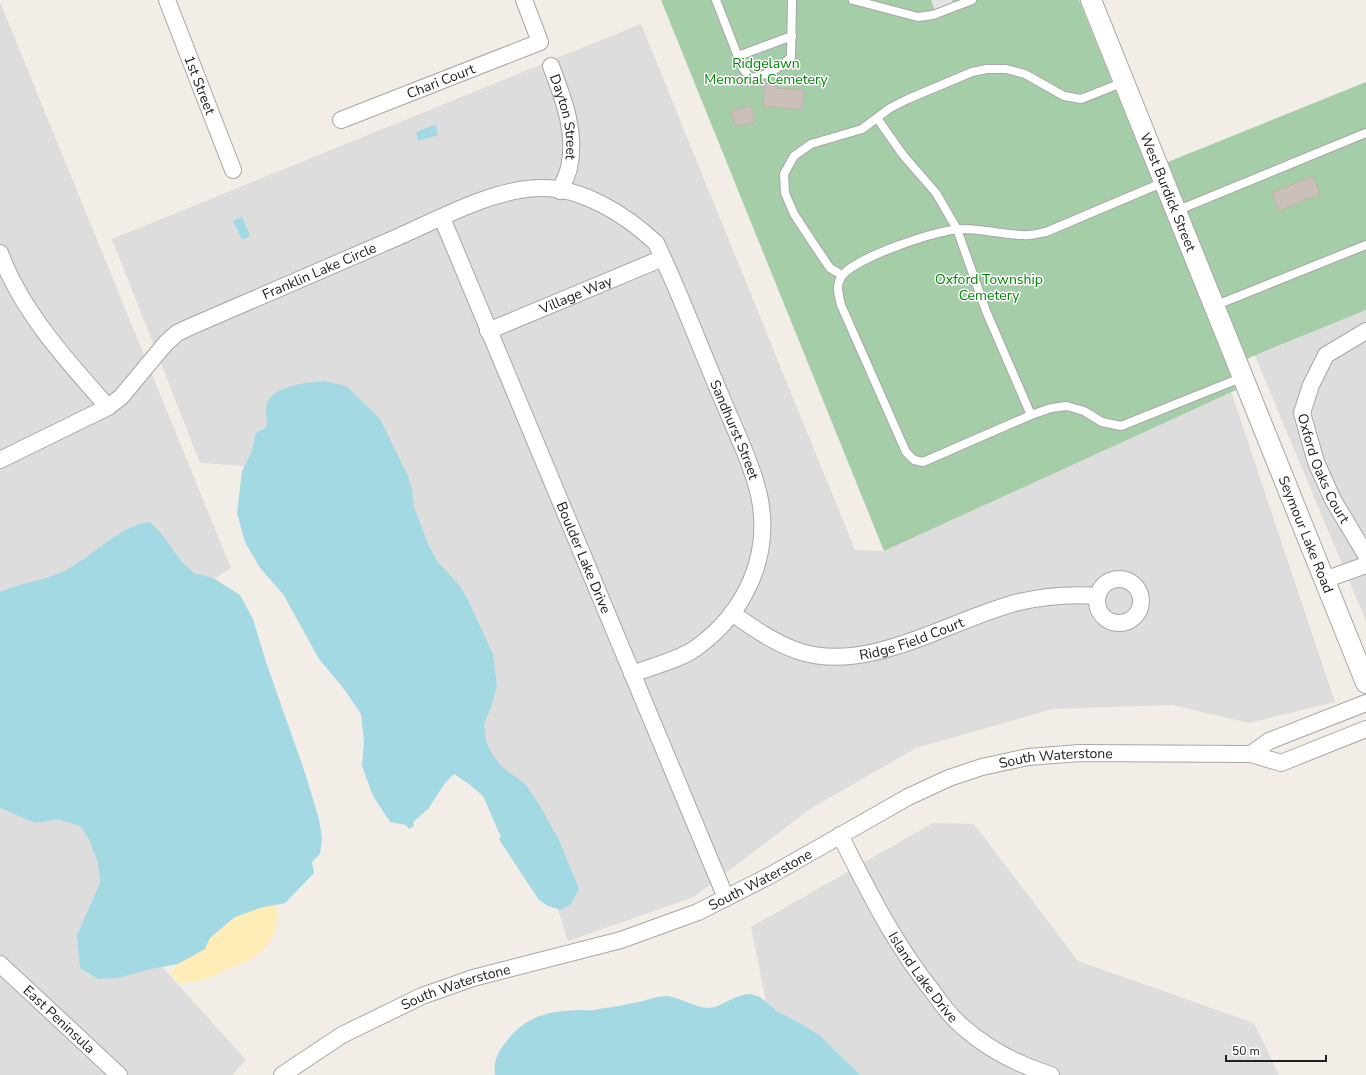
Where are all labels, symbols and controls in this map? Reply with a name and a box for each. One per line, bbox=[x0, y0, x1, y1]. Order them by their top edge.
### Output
street label: 1st Street bbox=[180, 53, 220, 117]
park label: Ridgelawn Memorial Cemetery bbox=[704, 54, 828, 89]
street label: Chari Court bbox=[404, 59, 477, 103]
street label: Dayton Street bbox=[545, 71, 581, 161]
street label: West Burdick Street bbox=[1136, 130, 1201, 254]
street label: Franklin Lake Circle bbox=[259, 238, 379, 304]
park label: Oxford Township Cemetery bbox=[935, 270, 1043, 305]
street label: Village Way bbox=[536, 271, 616, 318]
street label: Sandhurst Street bbox=[706, 377, 764, 482]
street label: Oxford Oaks Court bbox=[1293, 411, 1354, 527]
street label: Seymour Lake Road bbox=[1274, 473, 1338, 596]
street label: Boulder Lake Drive bbox=[552, 499, 616, 616]
street label: Ridge Field Court bbox=[858, 612, 967, 664]
street label: South Waterstone bbox=[997, 743, 1113, 773]
street label: South Waterstone bbox=[705, 844, 815, 915]
street label: Island Lake Drive bbox=[884, 928, 962, 1027]
street label: South Waterstone bbox=[398, 959, 512, 1014]
street label: East Peninsula bbox=[19, 981, 99, 1058]
scale bar bbox=[1226, 1037, 1326, 1063]
text: 50 m bbox=[1232, 1043, 1260, 1059]

